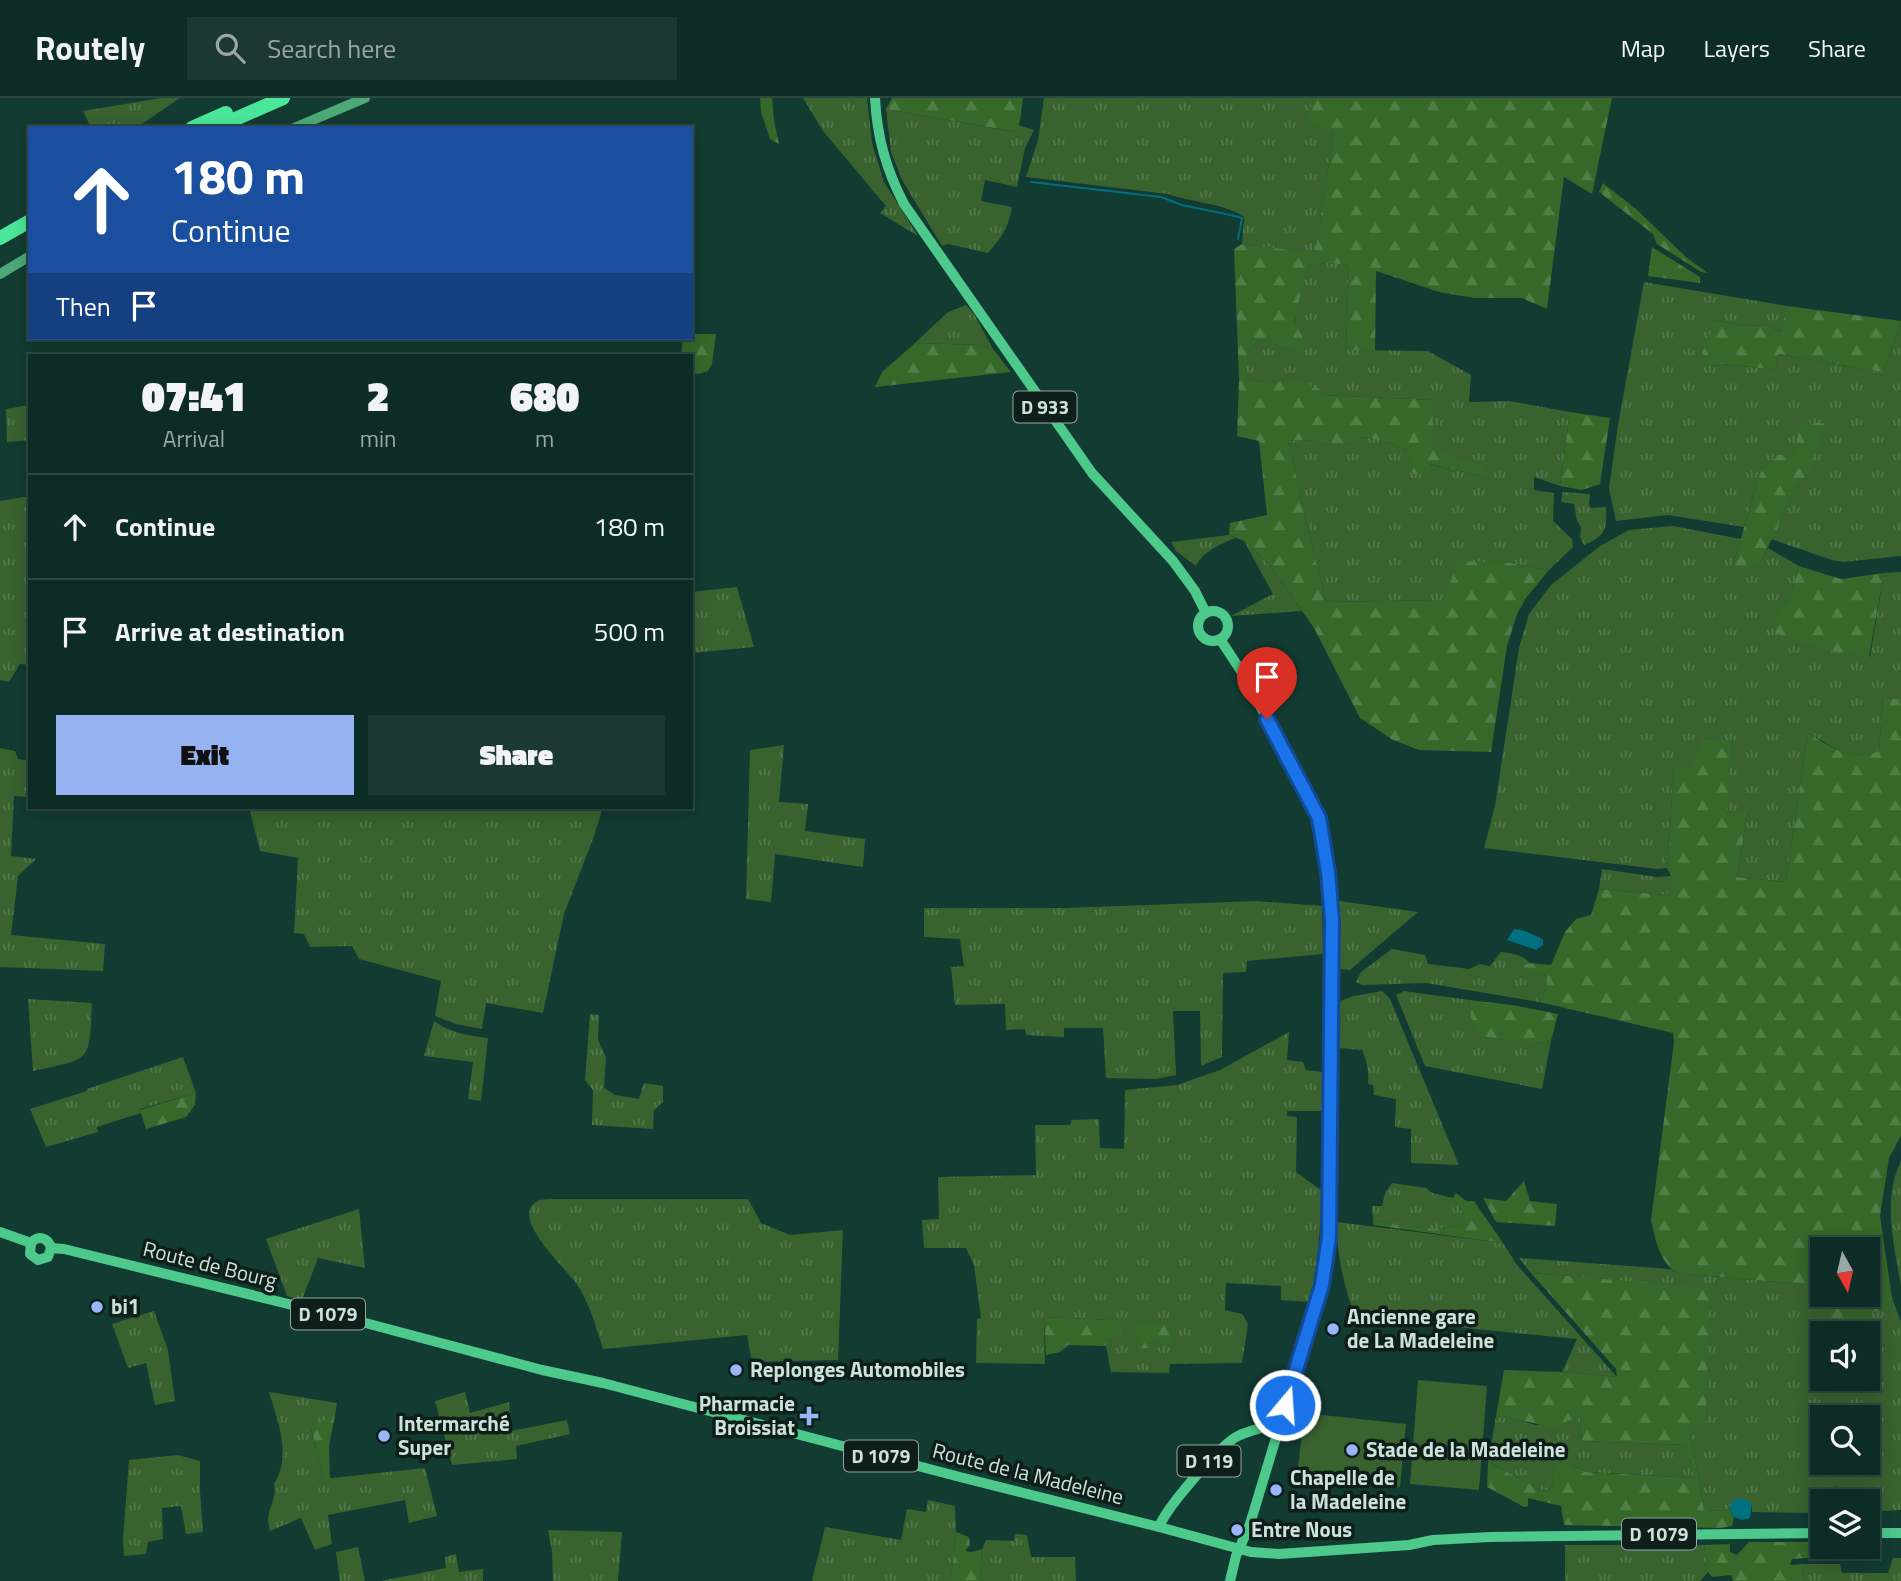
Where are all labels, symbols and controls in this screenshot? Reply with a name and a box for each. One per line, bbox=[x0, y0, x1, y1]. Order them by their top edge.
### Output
search box bbox=[187, 17, 677, 80]
text: Routely bbox=[35, 23, 145, 73]
icon: search bbox=[211, 29, 249, 67]
text: Search here bbox=[267, 29, 396, 68]
text: Map bbox=[1621, 30, 1666, 66]
text: Layers bbox=[1704, 30, 1770, 66]
text: Share bbox=[1808, 30, 1866, 66]
text: 180 m bbox=[171, 138, 305, 213]
icon: ahead bbox=[56, 154, 147, 245]
text: Continue bbox=[171, 206, 291, 254]
text: Then bbox=[56, 287, 111, 326]
icon: arrive bbox=[125, 287, 163, 325]
text: 07:41 bbox=[142, 363, 246, 427]
text: 2 bbox=[367, 363, 390, 427]
text: 680 bbox=[510, 363, 579, 427]
road number: D 933 bbox=[1014, 392, 1076, 422]
text: Arrival bbox=[163, 421, 225, 456]
text: min bbox=[360, 421, 396, 456]
text: m bbox=[535, 421, 554, 456]
text: Continue bbox=[115, 507, 215, 546]
text: 180 m bbox=[594, 507, 665, 546]
icon: ahead bbox=[56, 508, 94, 546]
text: Arrive at destination bbox=[115, 612, 345, 651]
text: 500 m bbox=[594, 612, 665, 651]
icon: arrive bbox=[56, 613, 94, 651]
pin bbox=[1237, 647, 1297, 719]
icon: arrive bbox=[1248, 658, 1286, 696]
button: Exit bbox=[56, 715, 354, 795]
button: Share bbox=[368, 715, 665, 795]
street label: Route de Bourg bbox=[140, 1232, 281, 1296]
north arrow bbox=[1810, 1237, 1880, 1307]
map controls bbox=[1810, 1237, 1880, 1559]
place label: bi1 bbox=[111, 1290, 140, 1322]
road number: D 1079 bbox=[291, 1298, 365, 1330]
marker: bi1 bbox=[89, 1299, 105, 1315]
place label: Ancienne gare de La Madeleine bbox=[1347, 1300, 1494, 1356]
marker: Ancienne gare de La Madeleine bbox=[1325, 1321, 1341, 1337]
button: sound bbox=[1810, 1321, 1880, 1391]
place label: Replonges Automobiles bbox=[750, 1353, 965, 1385]
marker: Replonges Automobiles bbox=[728, 1362, 744, 1378]
position arrow bbox=[1248, 1368, 1322, 1442]
place label: Pharmacie Broissiat bbox=[699, 1387, 795, 1443]
button: search bbox=[1810, 1405, 1880, 1475]
place label: Intermarché Super bbox=[398, 1407, 510, 1463]
marker: Pharmacie Broissiat bbox=[801, 1408, 817, 1424]
marker: Intermarché Super bbox=[376, 1428, 392, 1444]
place label: Stade de la Madeleine bbox=[1366, 1433, 1566, 1465]
street label: Route de la Madeleine bbox=[929, 1434, 1127, 1512]
road number: D 1079 bbox=[844, 1440, 918, 1472]
marker: Stade de la Madeleine bbox=[1344, 1442, 1360, 1458]
road number: D 119 bbox=[1178, 1446, 1240, 1476]
place label: Chapelle de la Madeleine bbox=[1290, 1461, 1406, 1517]
marker: Chapelle de la Madeleine bbox=[1268, 1482, 1284, 1498]
button: layers bbox=[1810, 1489, 1880, 1559]
place label: Entre Nous bbox=[1251, 1513, 1352, 1545]
road number: D 1079 bbox=[1622, 1518, 1696, 1550]
marker: Entre Nous bbox=[1229, 1522, 1245, 1538]

